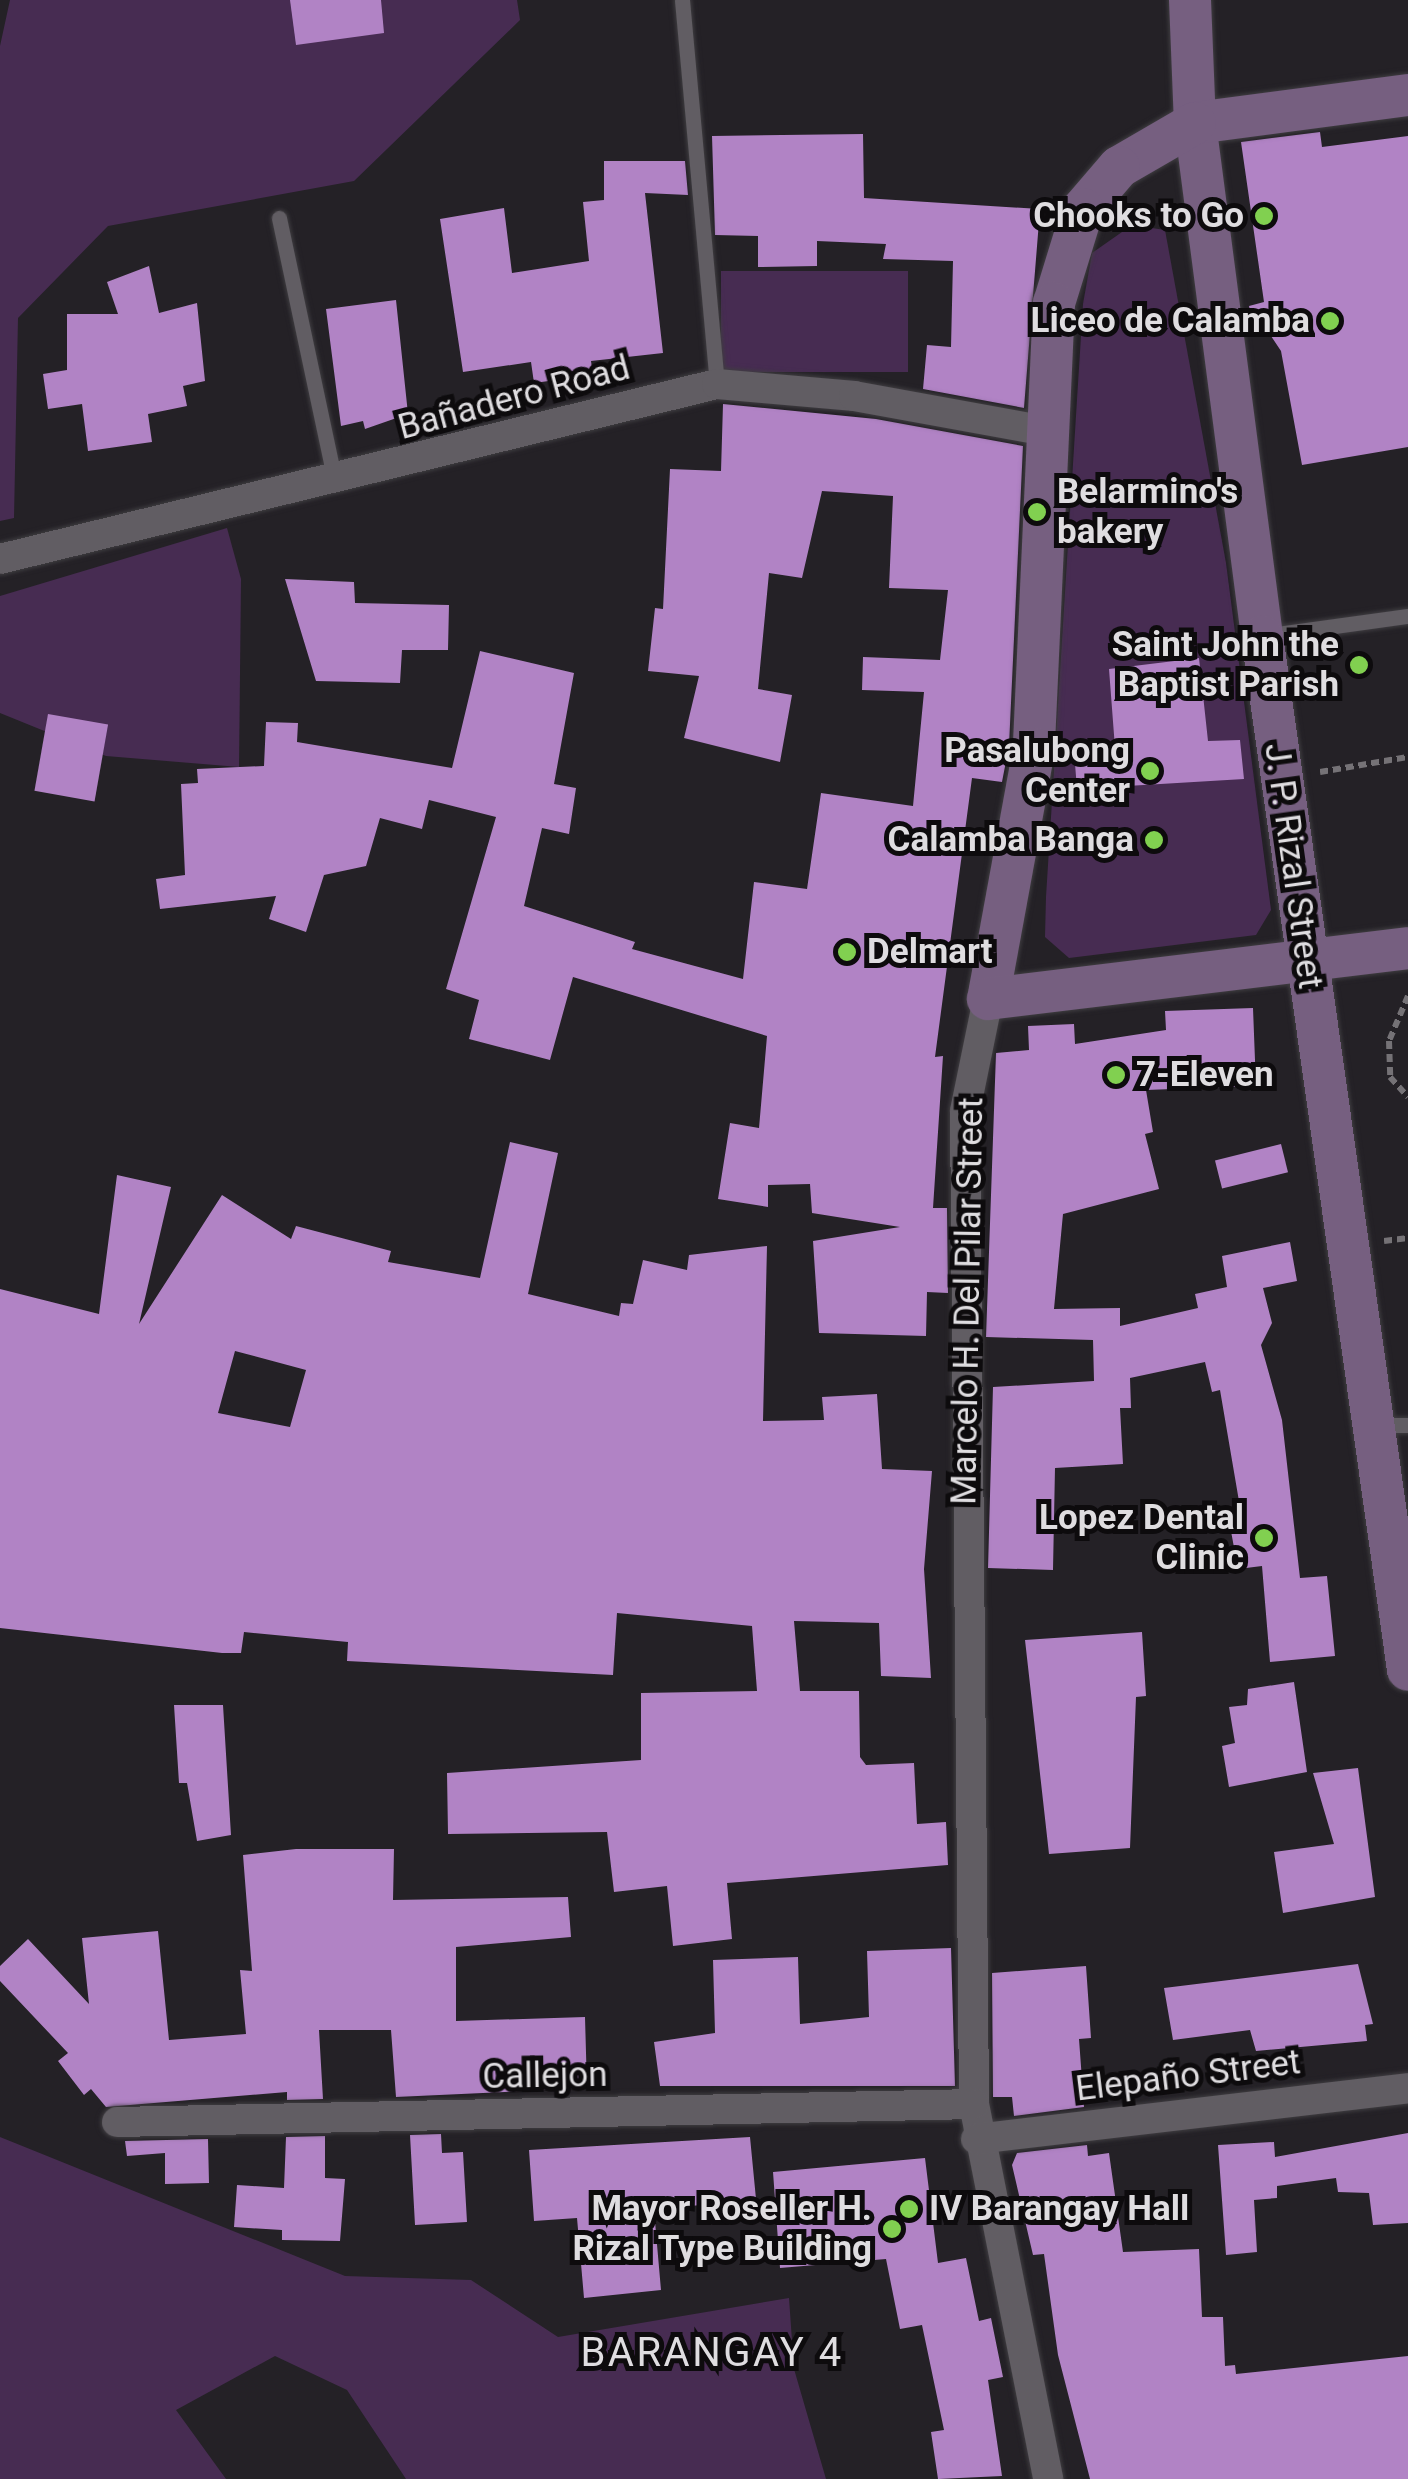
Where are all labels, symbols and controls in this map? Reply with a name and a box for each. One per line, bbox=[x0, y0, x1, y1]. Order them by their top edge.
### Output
place label: Chooks to Go bbox=[1033, 195, 1244, 237]
marker: Chooks to Go bbox=[1253, 205, 1275, 227]
place label: Liceo de Calamba bbox=[1031, 300, 1310, 342]
marker: Liceo de Calamba bbox=[1319, 310, 1341, 332]
street label: Bañadero Road bbox=[394, 347, 634, 449]
place label: Belarmino's bakery bbox=[1057, 471, 1238, 553]
marker: Belarmino's bakery bbox=[1026, 501, 1048, 523]
place label: Saint John the Baptist Parish bbox=[1112, 624, 1339, 706]
marker: Saint John the Baptist Parish bbox=[1348, 654, 1370, 676]
place label: Pasalubong Center bbox=[944, 730, 1130, 812]
street label: J. P. Rizal Street bbox=[1255, 740, 1331, 992]
marker: Pasalubong Center bbox=[1139, 760, 1161, 782]
place label: Calamba Banga bbox=[888, 819, 1134, 861]
marker: Calamba Banga bbox=[1143, 829, 1165, 851]
place label: Delmart bbox=[867, 931, 992, 973]
marker: Delmart bbox=[836, 941, 858, 963]
place label: 7-Eleven bbox=[1136, 1054, 1274, 1096]
marker: 7-Eleven bbox=[1105, 1064, 1127, 1086]
street label: Marcelo H. Del Pilar Street bbox=[943, 1097, 993, 1505]
place label: Lopez Dental Clinic bbox=[1039, 1497, 1244, 1579]
marker: Lopez Dental Clinic bbox=[1253, 1527, 1275, 1549]
street label: Elepaño Street bbox=[1073, 2041, 1303, 2111]
street label: Callejon bbox=[482, 2054, 608, 2098]
place label: Mayor Roseller H. Rizal Type Building bbox=[572, 2188, 872, 2270]
place label: IV Barangay Hall bbox=[929, 2188, 1189, 2230]
marker: IV Barangay Hall bbox=[898, 2198, 920, 2220]
marker: Mayor Roseller H. Rizal Type Building bbox=[881, 2218, 903, 2240]
district label: BARANGAY 4 bbox=[580, 2329, 844, 2377]

